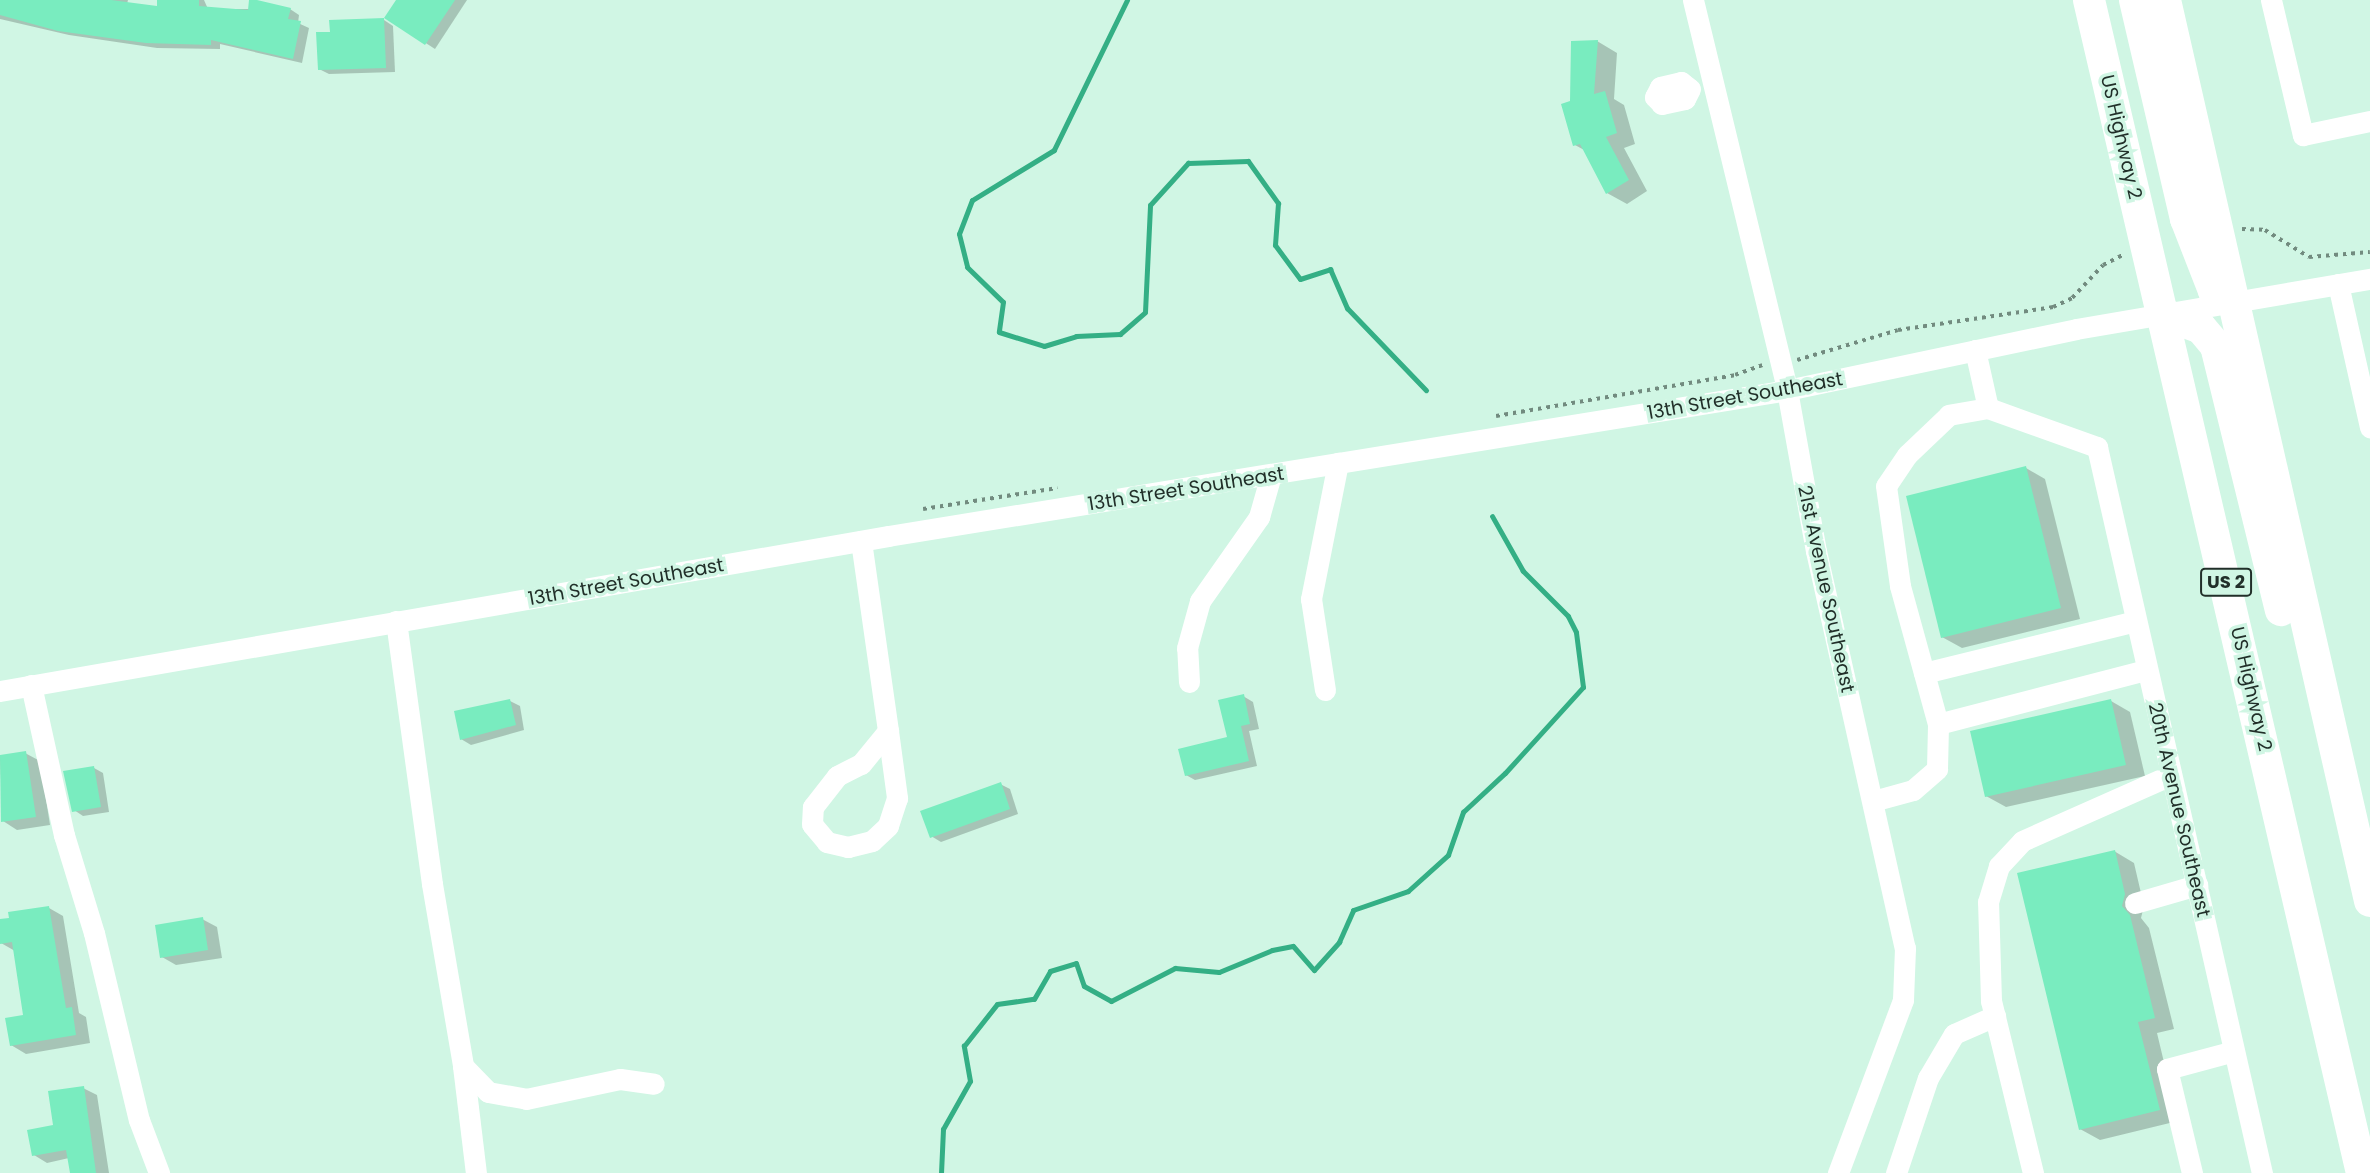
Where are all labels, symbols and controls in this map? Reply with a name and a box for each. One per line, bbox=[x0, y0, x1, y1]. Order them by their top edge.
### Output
street label: US Highway 2 bbox=[2096, 73, 2146, 201]
street label: 13th Street Southeast bbox=[1645, 368, 1845, 424]
street label: 13th Street Southeast bbox=[1086, 462, 1286, 516]
street label: 21st Avenue Southeast bbox=[1793, 483, 1859, 695]
street label: 13th Street Southeast bbox=[526, 554, 726, 610]
road number: US 2 bbox=[2200, 568, 2252, 596]
street label: US Highway 2 bbox=[2226, 625, 2276, 753]
street label: 20th Avenue Southeast bbox=[2143, 701, 2215, 919]

